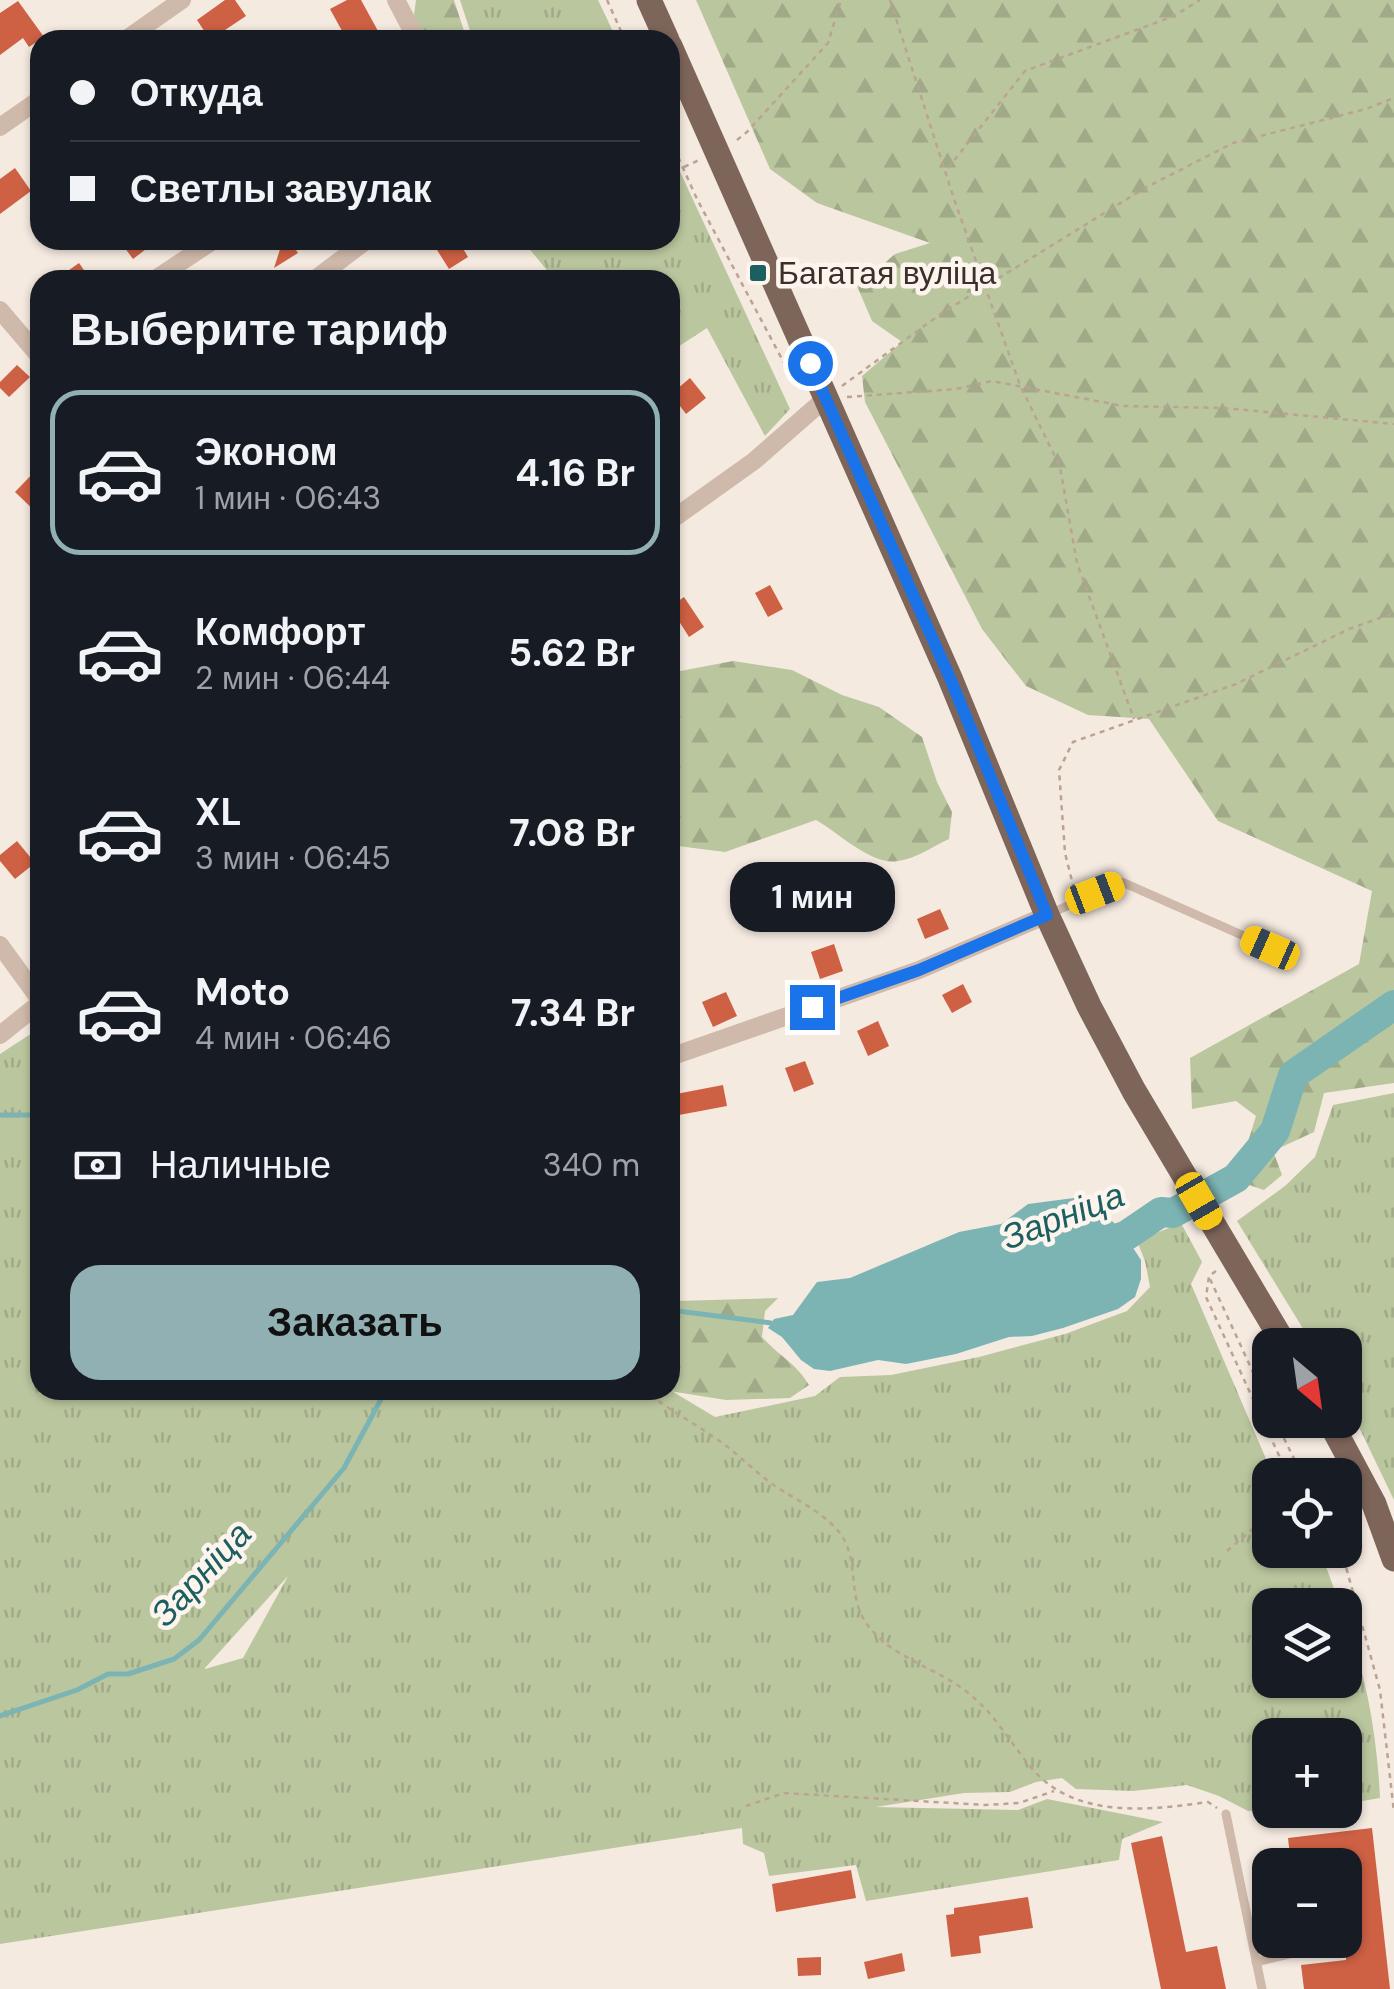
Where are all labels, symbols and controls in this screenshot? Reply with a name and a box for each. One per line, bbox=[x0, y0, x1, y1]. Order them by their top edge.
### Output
text: Откуда bbox=[130, 68, 263, 118]
text: Светлы завулак bbox=[130, 164, 431, 214]
place label: Багатая вуліца bbox=[778, 252, 996, 294]
marker: Багатая вуліца bbox=[747, 262, 769, 284]
text: Выберите тариф bbox=[70, 300, 448, 359]
route start bbox=[788, 341, 833, 386]
text: Эконом bbox=[195, 427, 338, 477]
icon: car bbox=[75, 428, 165, 518]
text: 4.16 Br bbox=[515, 448, 635, 498]
text: 1 мин · 06:43 bbox=[195, 477, 381, 519]
text: Комфорт bbox=[195, 607, 366, 657]
icon: car bbox=[75, 608, 165, 698]
text: 5.62 Br bbox=[509, 628, 635, 678]
text: 2 мин · 06:44 bbox=[195, 657, 390, 699]
text: XL bbox=[195, 787, 242, 837]
icon: car bbox=[75, 788, 165, 878]
text: 7.08 Br bbox=[509, 808, 635, 858]
text: 3 мин · 06:45 bbox=[195, 837, 391, 879]
callout: 1 мин bbox=[730, 862, 894, 932]
car bbox=[1062, 868, 1128, 918]
text: 1 мин bbox=[772, 876, 853, 918]
car bbox=[1236, 922, 1304, 974]
text: Moto bbox=[195, 967, 290, 1017]
icon: car bbox=[75, 968, 165, 1058]
route end bbox=[790, 985, 835, 1030]
text: 7.34 Br bbox=[511, 988, 635, 1038]
text: 4 мин · 06:46 bbox=[195, 1017, 392, 1059]
icon: cash bbox=[70, 1138, 125, 1193]
text: Наличные bbox=[150, 1140, 331, 1190]
text: 340 m bbox=[543, 1144, 640, 1186]
car bbox=[1171, 1168, 1227, 1234]
water label: Зарніца bbox=[995, 1172, 1131, 1260]
button: Заказать bbox=[70, 1265, 640, 1380]
north arrow bbox=[1252, 1328, 1362, 1438]
map controls bbox=[1252, 1328, 1362, 1958]
button: locate bbox=[1252, 1458, 1362, 1568]
water label: Зарніца bbox=[141, 1512, 261, 1636]
button: layers bbox=[1252, 1588, 1362, 1698]
button: + bbox=[1252, 1718, 1362, 1828]
button: − bbox=[1252, 1848, 1362, 1958]

